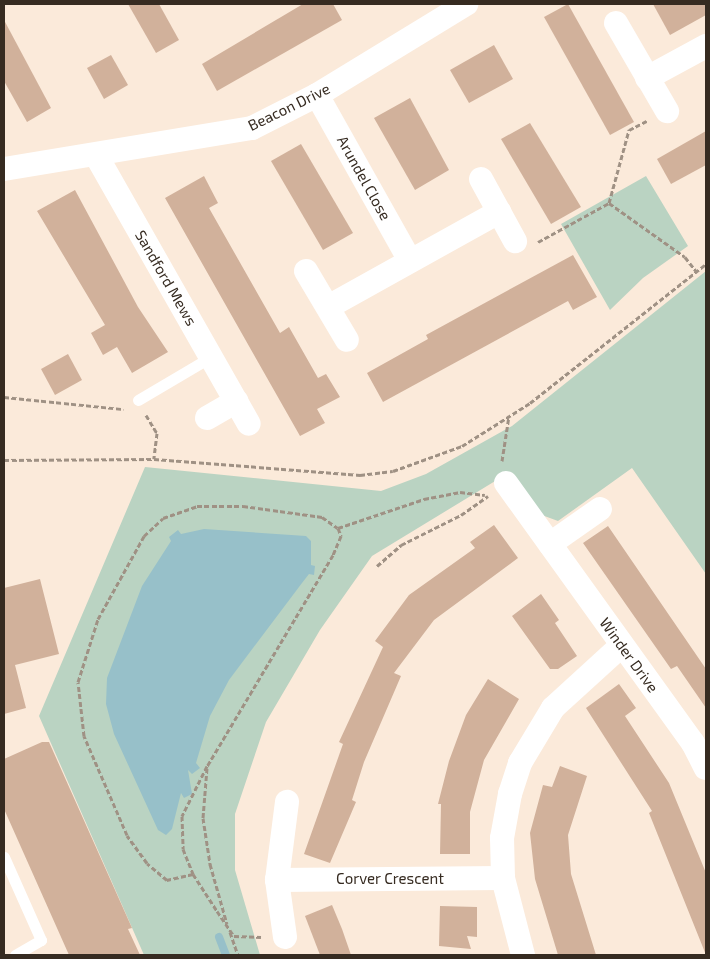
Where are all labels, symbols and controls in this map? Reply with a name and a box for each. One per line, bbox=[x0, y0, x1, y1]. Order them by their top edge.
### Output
street label: Beacon Drive bbox=[245, 79, 333, 135]
street label: Arundel Close bbox=[333, 132, 395, 224]
street label: Sandford Mews bbox=[131, 227, 201, 329]
street label: Winder Drive bbox=[596, 614, 662, 696]
street label: Corver Crescent bbox=[336, 870, 444, 888]

